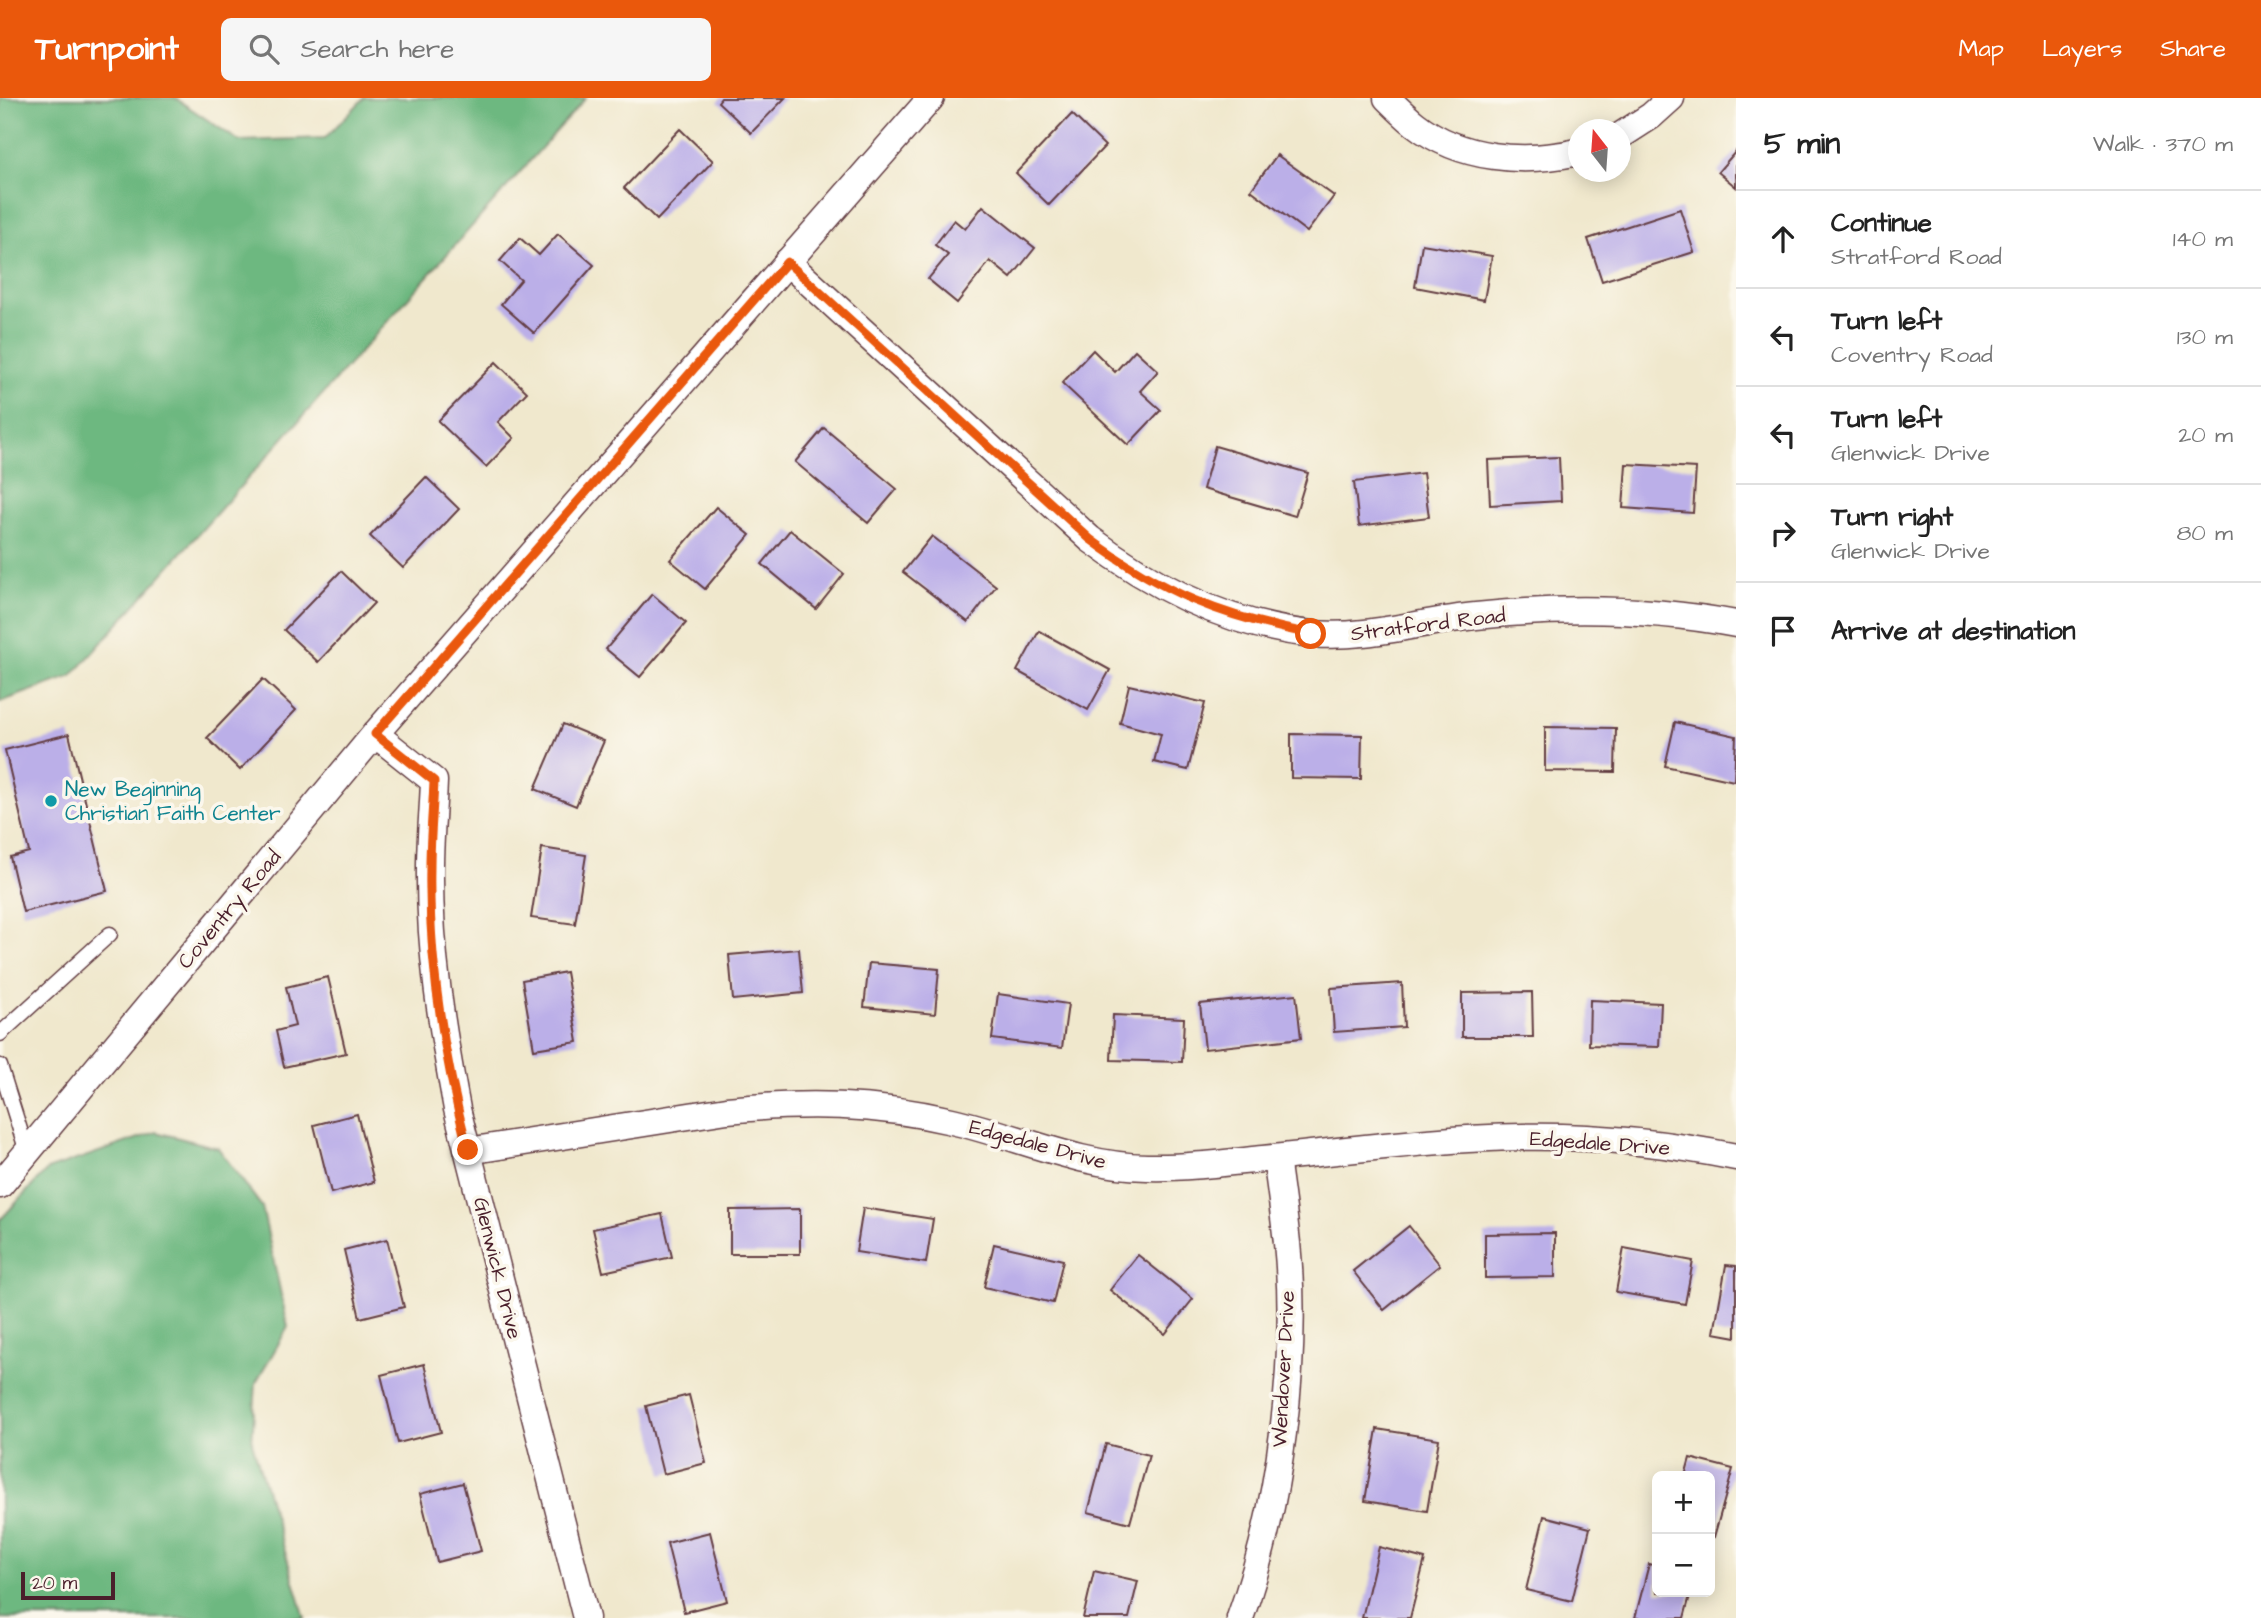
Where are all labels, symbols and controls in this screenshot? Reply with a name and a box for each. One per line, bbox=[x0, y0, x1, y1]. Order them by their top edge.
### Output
search box bbox=[221, 18, 711, 81]
text: Turnpoint bbox=[35, 26, 179, 72]
icon: search bbox=[245, 30, 283, 68]
text: Search here bbox=[301, 31, 454, 67]
text: Map bbox=[1959, 32, 2004, 66]
text: Layers bbox=[2042, 32, 2122, 66]
text: Share bbox=[2160, 32, 2226, 66]
north arrow bbox=[1568, 119, 1631, 182]
text: 5 min bbox=[1764, 123, 1840, 165]
text: Walk · 370 m bbox=[2093, 128, 2233, 160]
text: Continue bbox=[1831, 205, 1932, 241]
icon: ahead bbox=[1764, 220, 1802, 258]
text: 140 m bbox=[2173, 223, 2233, 255]
text: Stratford Road bbox=[1831, 241, 2002, 273]
text: Turn left bbox=[1831, 303, 1942, 339]
icon: left bbox=[1764, 318, 1802, 356]
text: 130 m bbox=[2177, 321, 2233, 353]
text: Coventry Road bbox=[1831, 339, 1993, 371]
text: Turn left bbox=[1831, 401, 1942, 437]
icon: left bbox=[1764, 416, 1802, 454]
text: 20 m bbox=[2178, 419, 2233, 451]
text: Glenwick Drive bbox=[1831, 437, 1990, 469]
text: Turn right bbox=[1831, 499, 1953, 535]
icon: right bbox=[1764, 514, 1802, 552]
text: 80 m bbox=[2176, 517, 2233, 549]
text: Glenwick Drive bbox=[1831, 535, 1990, 567]
street label: Stratford Road bbox=[1349, 601, 1507, 648]
icon: arrive bbox=[1764, 612, 1802, 650]
text: Arrive at destination bbox=[1831, 613, 2076, 649]
route start bbox=[1295, 618, 1326, 649]
place label: New Beginning Christian Faith Center bbox=[65, 775, 281, 828]
marker: New Beginning Christian Faith Center bbox=[43, 793, 59, 809]
street label: Coventry Road bbox=[171, 843, 290, 976]
street label: Edgedale Drive bbox=[966, 1112, 1110, 1179]
street label: Edgedale Drive bbox=[1529, 1124, 1671, 1165]
route end bbox=[452, 1134, 483, 1165]
street label: Glenwick Drive bbox=[466, 1194, 529, 1342]
street label: Wendover Drive bbox=[1265, 1290, 1302, 1448]
map controls bbox=[1652, 1471, 1715, 1597]
button: + bbox=[1652, 1471, 1715, 1534]
button: − bbox=[1652, 1534, 1715, 1597]
scale bar bbox=[21, 1569, 116, 1601]
text: 20 m bbox=[32, 1570, 77, 1597]

